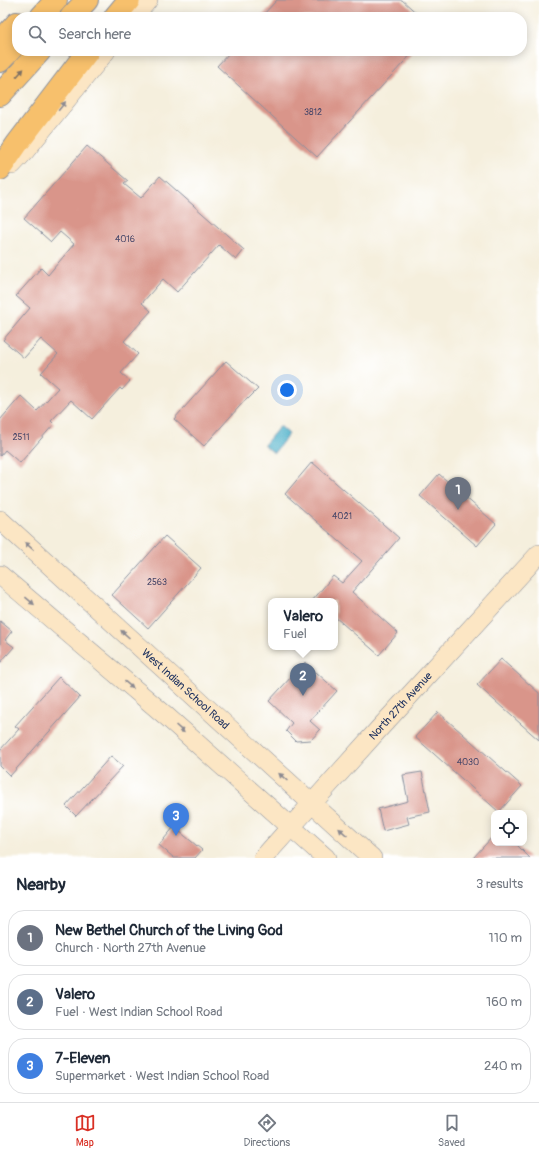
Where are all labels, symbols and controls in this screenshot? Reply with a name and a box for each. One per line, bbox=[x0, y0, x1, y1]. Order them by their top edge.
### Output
search box bbox=[12, 12, 527, 56]
icon: search bbox=[26, 23, 48, 45]
text: Search here bbox=[58, 25, 131, 44]
one-way arrow bbox=[15, 68, 25, 78]
one-way arrow bbox=[58, 100, 66, 111]
house number: 3812 bbox=[304, 107, 322, 118]
house number: 4016 bbox=[115, 234, 135, 245]
your location bbox=[277, 380, 297, 400]
house number: 2511 bbox=[13, 432, 29, 443]
pin: 1 bbox=[445, 477, 471, 510]
house number: 4021 bbox=[332, 511, 352, 522]
one-way arrow bbox=[23, 542, 34, 551]
house number: 2563 bbox=[147, 577, 167, 588]
one-way arrow bbox=[24, 596, 35, 605]
popup bbox=[268, 598, 338, 650]
text: Valero bbox=[283, 607, 323, 626]
text: Fuel bbox=[283, 626, 307, 642]
one-way arrow bbox=[120, 629, 130, 638]
street label: West Indian School Road bbox=[139, 646, 232, 732]
pin: 2 bbox=[290, 663, 316, 696]
street label: North 27th Avenue bbox=[366, 669, 435, 742]
one-way arrow bbox=[123, 680, 134, 689]
one-way arrow bbox=[176, 724, 185, 733]
house number: 4030 bbox=[457, 757, 479, 768]
one-way arrow bbox=[278, 773, 289, 782]
pin: 3 bbox=[163, 803, 189, 836]
map controls bbox=[491, 810, 527, 846]
button: locate bbox=[491, 810, 527, 846]
one-way arrow bbox=[338, 827, 348, 836]
text: Nearby bbox=[16, 874, 65, 895]
text: 3 results bbox=[476, 876, 523, 892]
text: New Bethel Church of the Living God bbox=[55, 921, 283, 940]
text: 1 bbox=[27, 930, 33, 946]
text: 110 m bbox=[489, 930, 522, 946]
text: Church · North 27th Avenue bbox=[55, 940, 206, 956]
text: Valero bbox=[55, 985, 95, 1004]
text: 2 bbox=[26, 994, 34, 1010]
text: 160 m bbox=[486, 994, 522, 1010]
text: Fuel · West Indian School Road bbox=[55, 1004, 223, 1020]
text: 7-Eleven bbox=[55, 1049, 110, 1068]
text: 3 bbox=[26, 1058, 34, 1074]
text: 240 m bbox=[484, 1058, 522, 1074]
text: Supermarket · West Indian School Road bbox=[55, 1068, 269, 1084]
tab: Map bbox=[74, 1112, 96, 1149]
tab: Directions bbox=[244, 1112, 290, 1149]
tab: Saved bbox=[438, 1112, 465, 1149]

